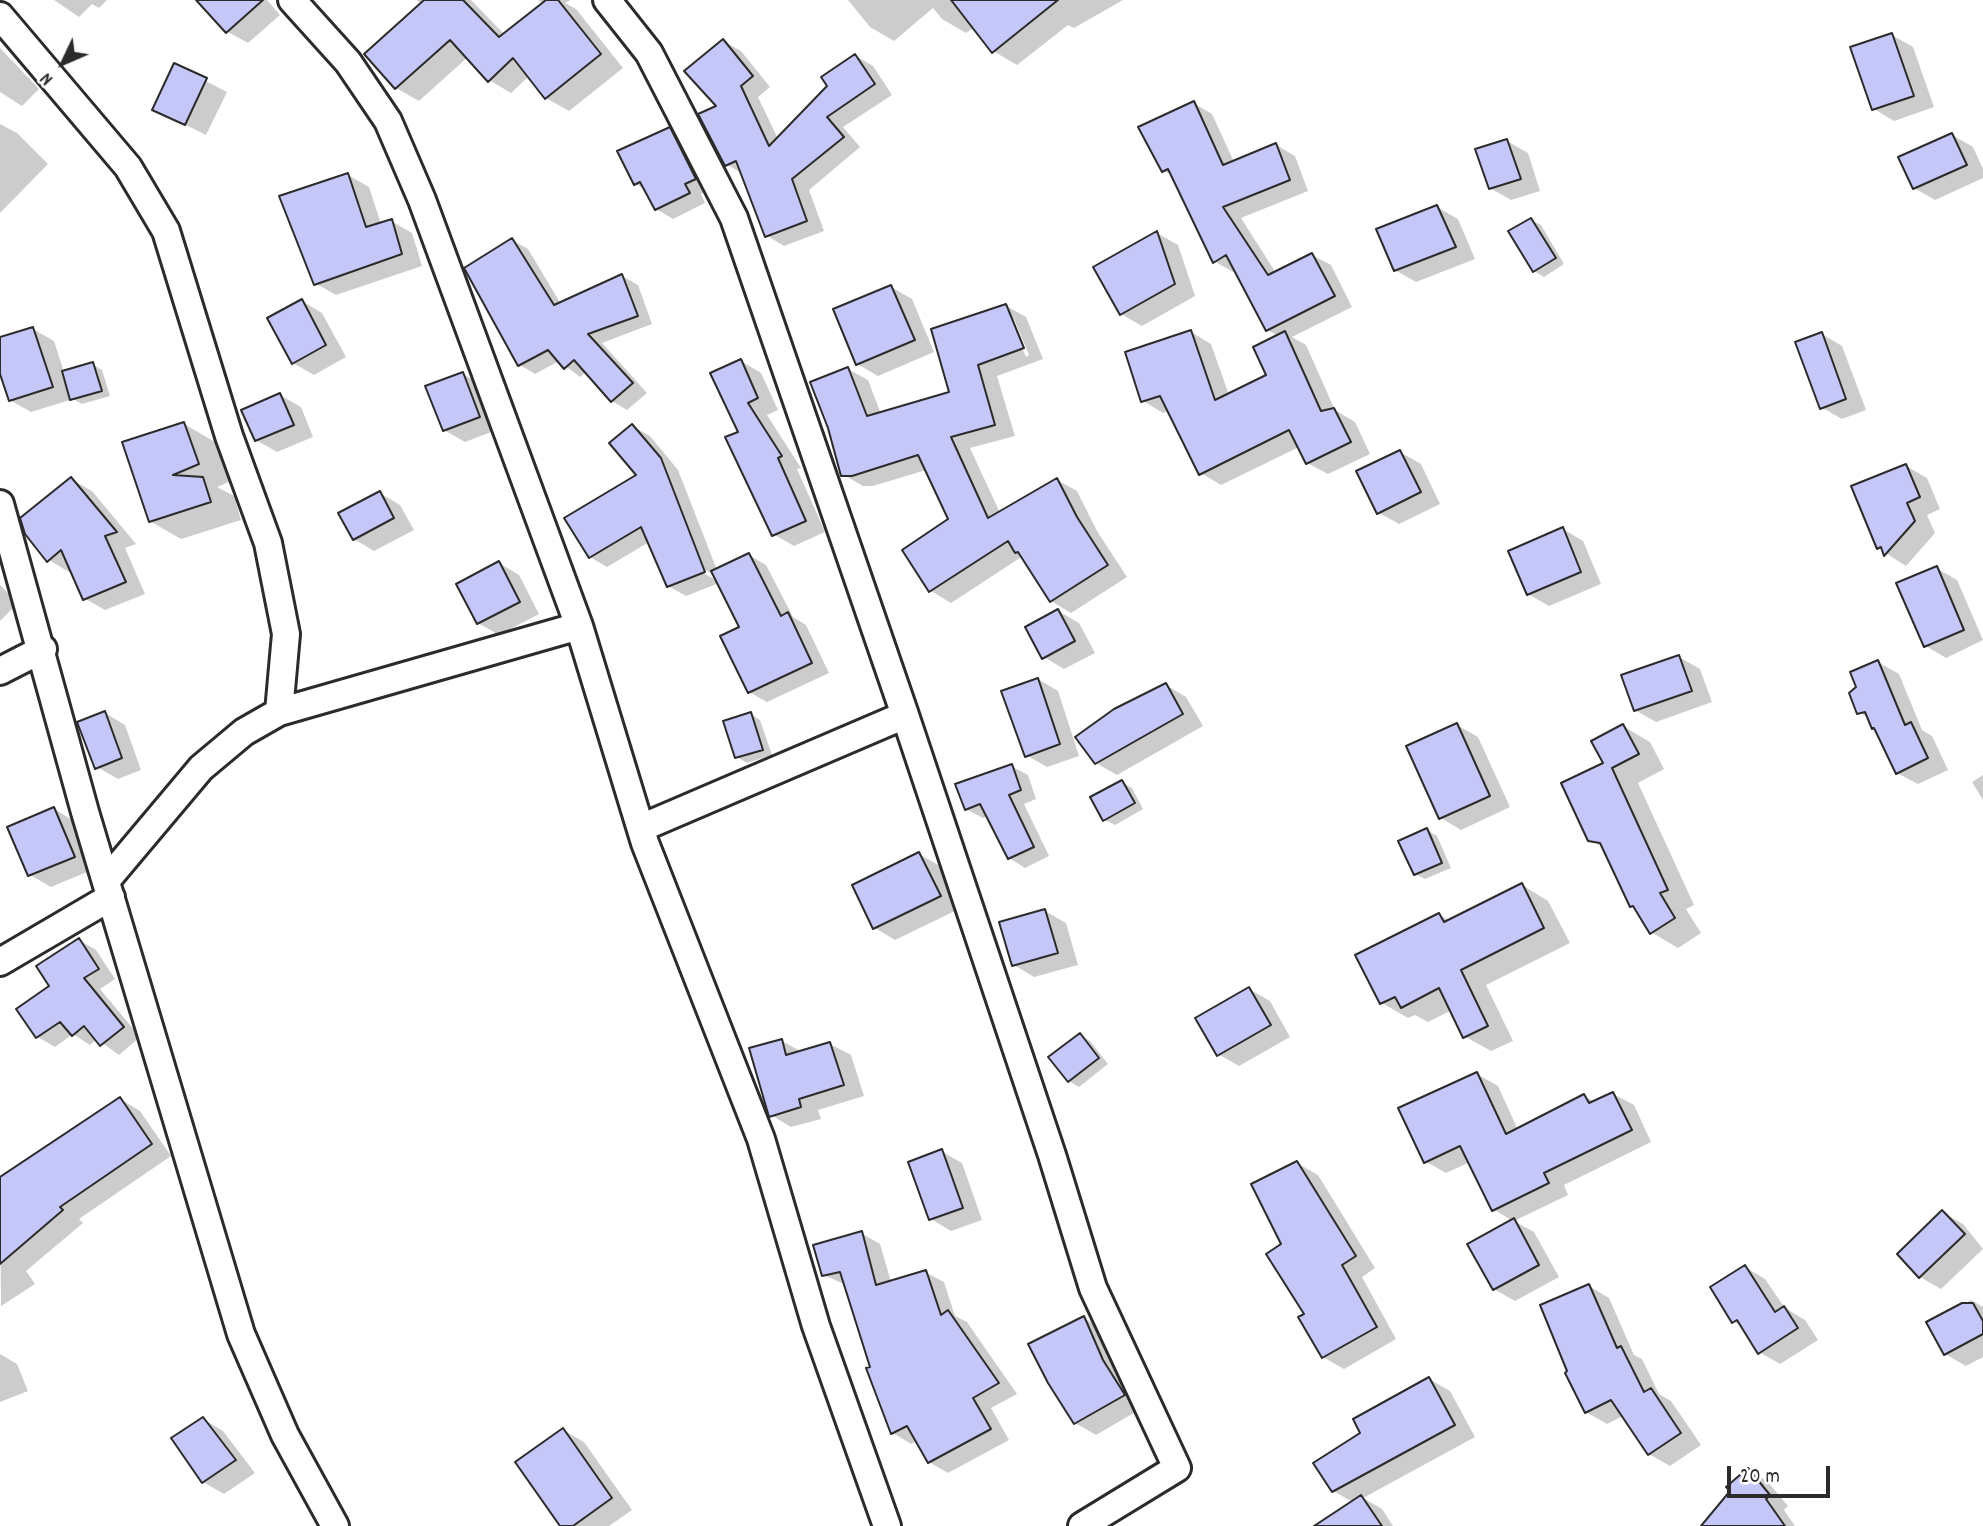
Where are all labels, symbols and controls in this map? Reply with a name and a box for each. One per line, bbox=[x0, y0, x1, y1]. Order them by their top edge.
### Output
north arrow bbox=[28, 28, 98, 98]
text: N bbox=[35, 65, 61, 91]
scale bar bbox=[1731, 1452, 1834, 1496]
text: 20 m bbox=[1740, 1463, 1780, 1493]

